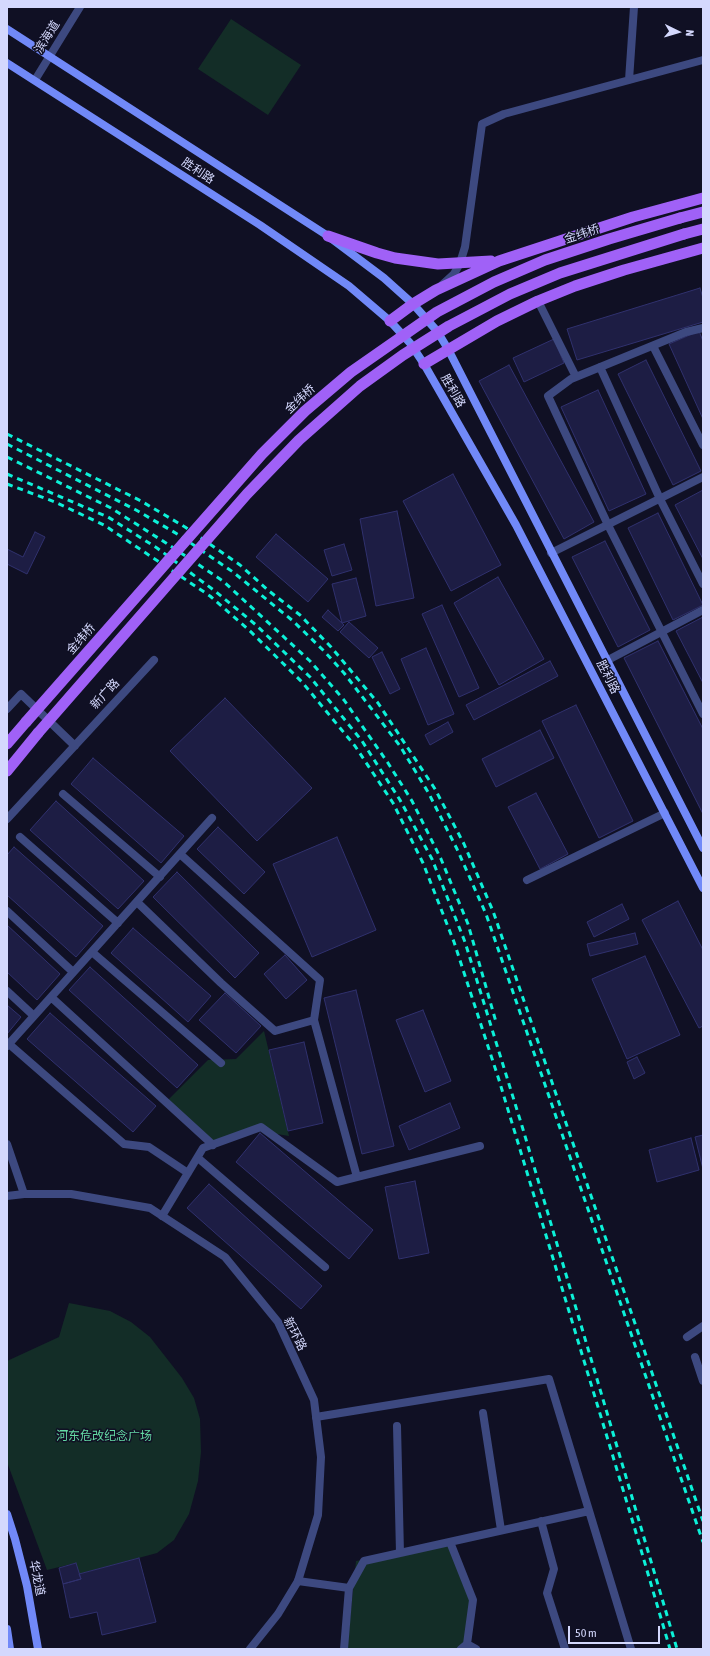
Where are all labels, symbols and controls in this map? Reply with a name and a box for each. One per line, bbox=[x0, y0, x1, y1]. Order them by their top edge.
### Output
north arrow bbox=[658, 12, 698, 52]
street label: 滨海道 bbox=[31, 18, 63, 56]
text: N bbox=[684, 29, 696, 37]
street label: 胜利路 bbox=[179, 155, 217, 187]
street label: 金纬桥 bbox=[563, 222, 601, 246]
street label: 胜利路 bbox=[438, 372, 468, 410]
street label: 金纬桥 bbox=[282, 381, 318, 417]
street label: 金纬桥 bbox=[64, 621, 98, 657]
street label: 胜利路 bbox=[593, 658, 623, 696]
street label: 新广路 bbox=[87, 676, 123, 712]
street label: 新环路 bbox=[280, 1315, 310, 1353]
park label: 河东危改纪念广场 bbox=[56, 1429, 152, 1443]
street label: 华龙道 bbox=[26, 1559, 48, 1597]
scale bar bbox=[570, 1618, 662, 1644]
text: 50 m bbox=[575, 1626, 597, 1640]

